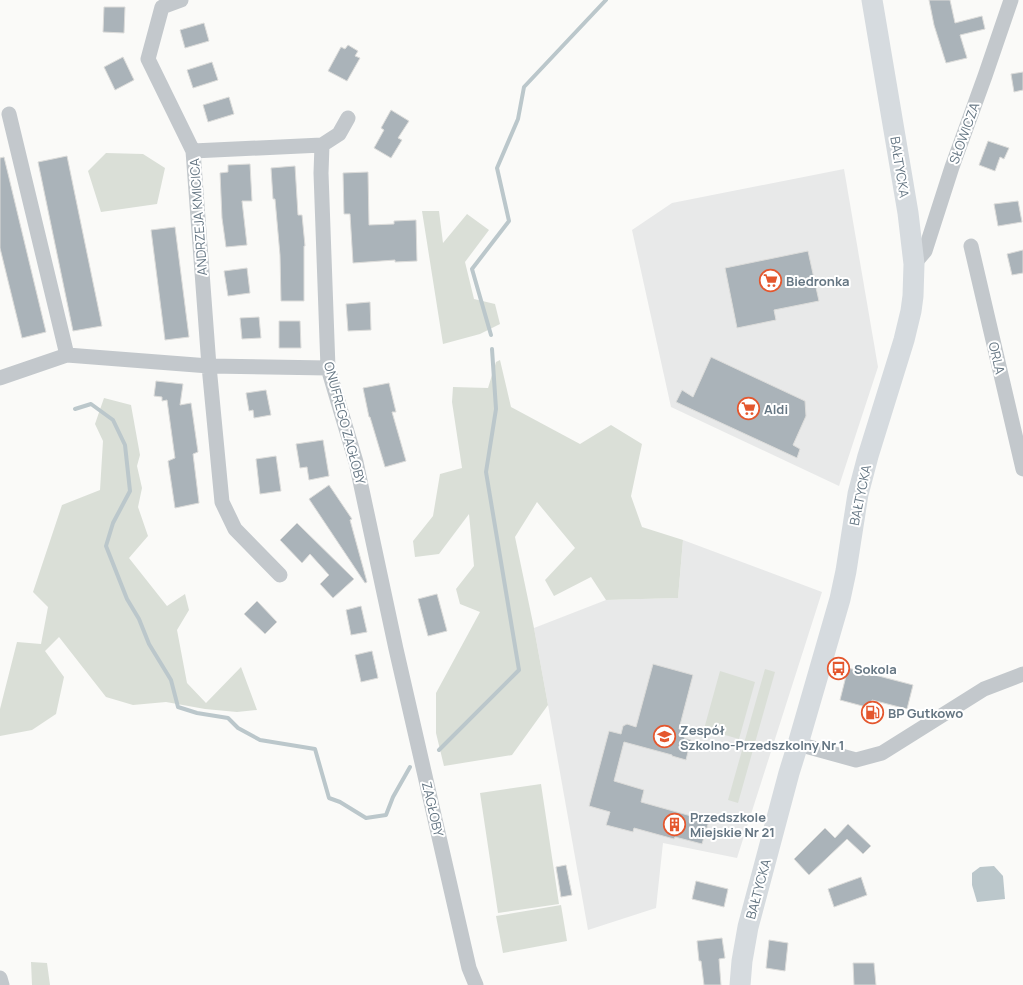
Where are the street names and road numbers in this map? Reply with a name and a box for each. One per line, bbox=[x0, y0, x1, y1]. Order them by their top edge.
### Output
street label: SŁOWICZA bbox=[945, 100, 983, 166]
street label: BAŁTYCKA bbox=[886, 135, 914, 199]
street label: ANDRZEJA KMICICA bbox=[185, 158, 211, 276]
street label: ORLA bbox=[985, 340, 1009, 376]
street label: ONUFREGO ZAGŁOBY bbox=[320, 360, 370, 487]
street label: BAŁTYCKA bbox=[845, 463, 875, 527]
street label: ZAGŁOBY bbox=[418, 780, 448, 839]
street label: BAŁTYCKA bbox=[741, 857, 775, 921]

